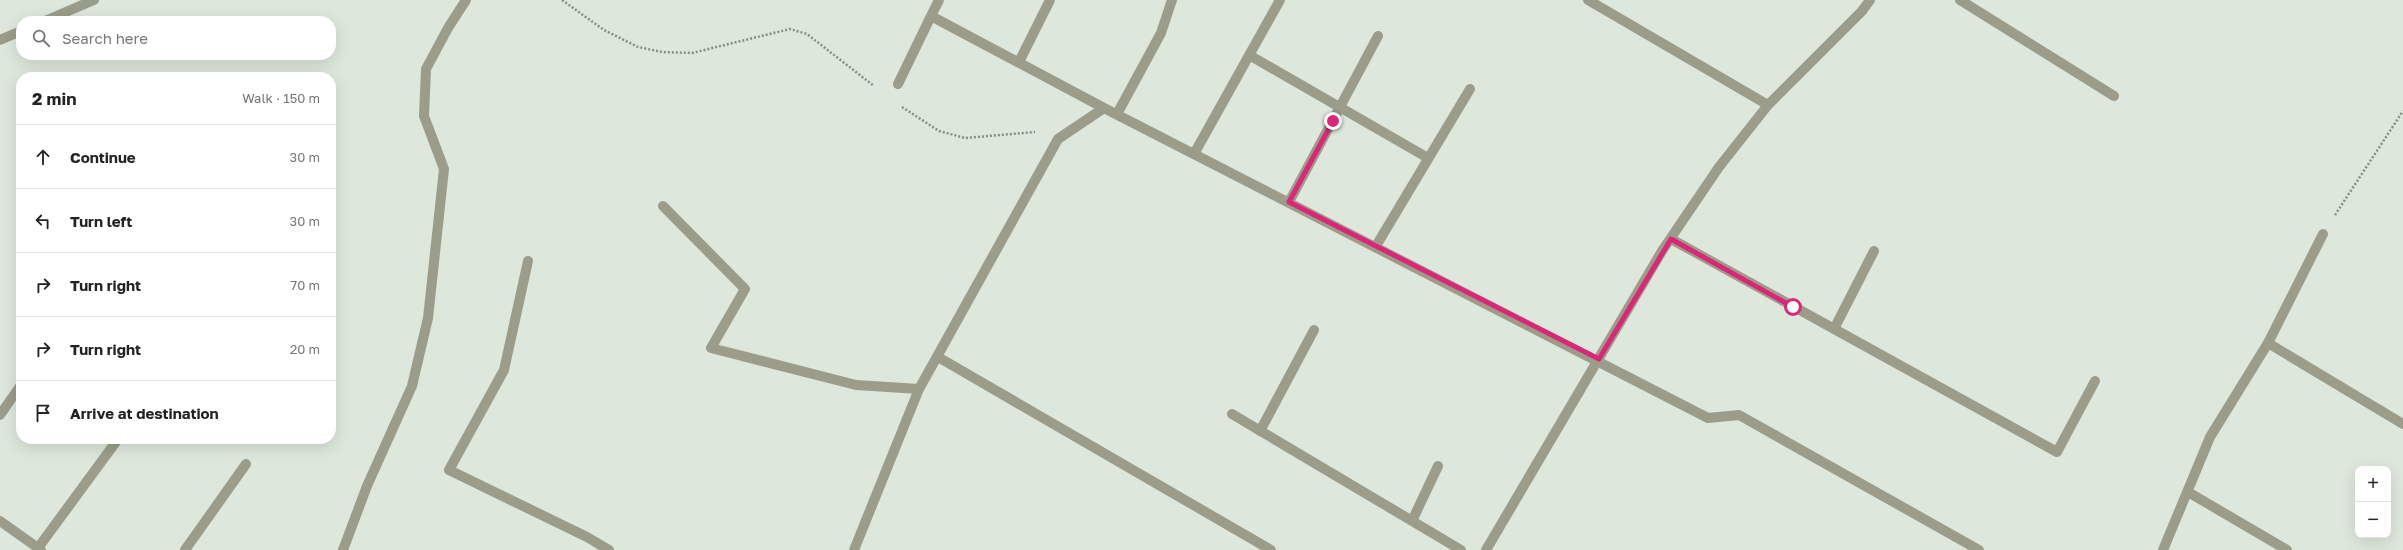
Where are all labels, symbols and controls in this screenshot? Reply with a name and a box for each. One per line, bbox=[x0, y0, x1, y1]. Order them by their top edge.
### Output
search box bbox=[16, 16, 336, 60]
icon: search bbox=[30, 27, 52, 49]
text: Search here bbox=[62, 29, 148, 47]
text: 2 min bbox=[32, 88, 76, 109]
text: Walk · 150 m bbox=[242, 90, 320, 106]
route end bbox=[1324, 112, 1342, 130]
icon: ahead bbox=[32, 146, 54, 168]
text: Continue bbox=[70, 148, 136, 166]
text: 30 m bbox=[290, 149, 320, 165]
icon: left bbox=[32, 210, 54, 232]
text: Turn left bbox=[70, 212, 132, 230]
text: 30 m bbox=[290, 213, 320, 229]
icon: right bbox=[32, 274, 54, 296]
text: Turn right bbox=[70, 276, 141, 294]
text: 70 m bbox=[290, 277, 320, 293]
route start bbox=[1784, 298, 1802, 316]
icon: right bbox=[32, 338, 54, 360]
text: Turn right bbox=[70, 340, 141, 358]
text: 20 m bbox=[290, 341, 320, 357]
icon: arrive bbox=[32, 402, 54, 424]
text: Arrive at destination bbox=[70, 404, 219, 422]
map controls bbox=[2355, 466, 2391, 538]
button: + bbox=[2355, 466, 2391, 502]
button: − bbox=[2355, 502, 2391, 538]

